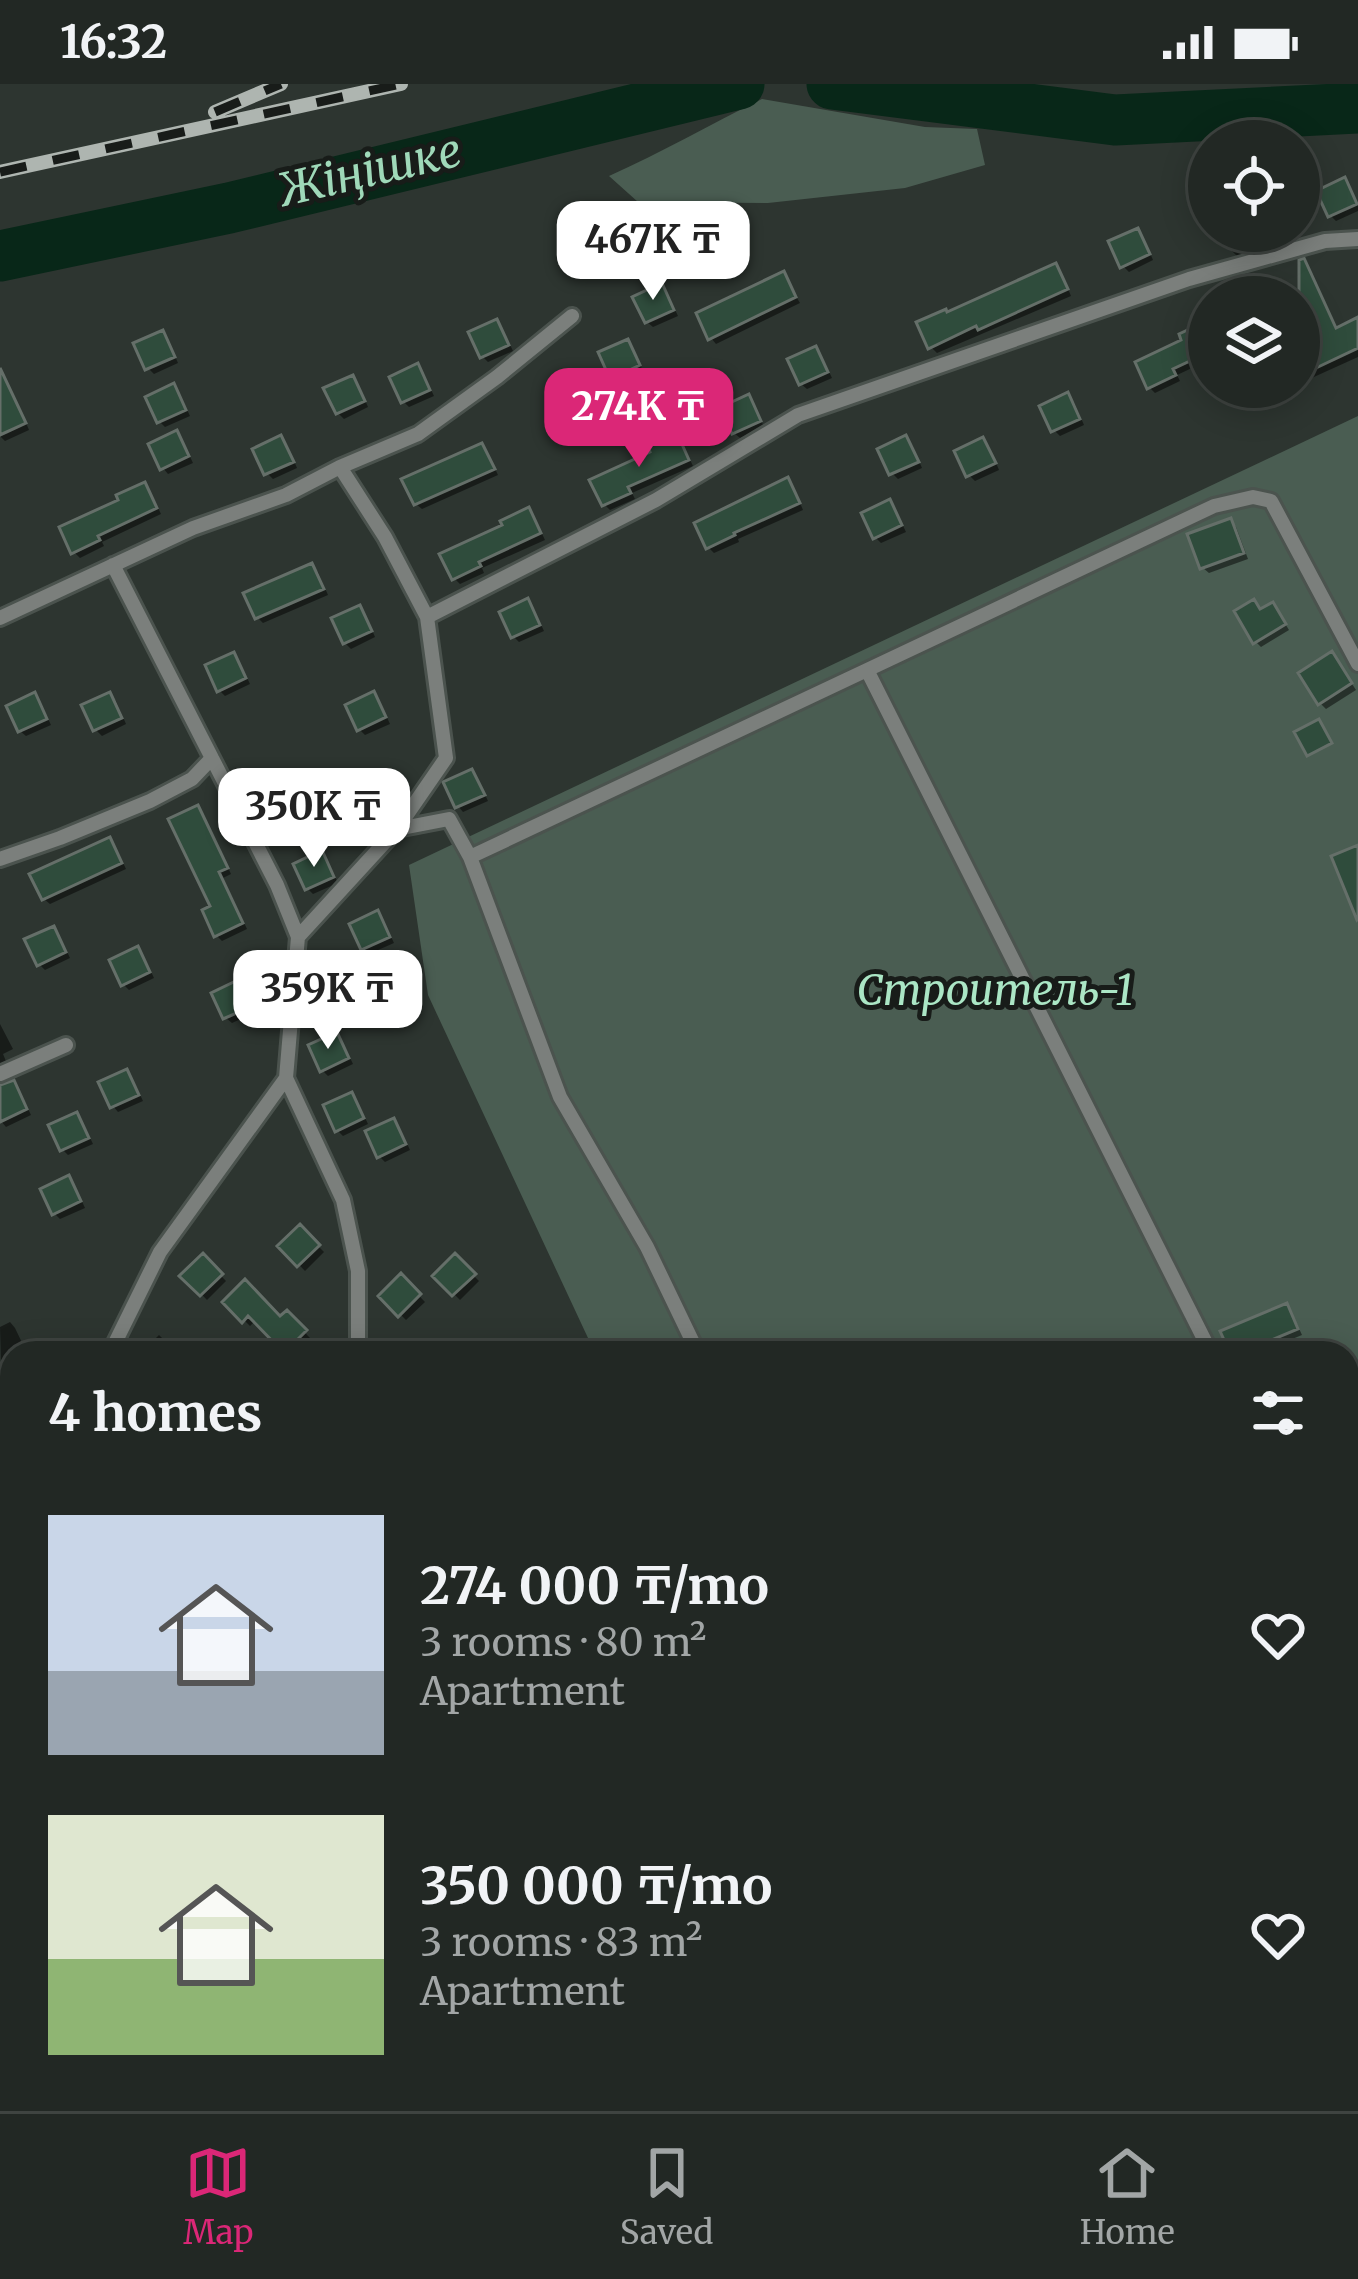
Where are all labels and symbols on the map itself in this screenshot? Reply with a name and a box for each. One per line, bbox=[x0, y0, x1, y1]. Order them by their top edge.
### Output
water label: Жіңішке bbox=[272, 122, 466, 219]
pin: 467K ₸ bbox=[555, 201, 751, 303]
pin: 274K ₸ bbox=[541, 368, 737, 470]
pin: 350K ₸ bbox=[216, 768, 412, 870]
pin: 359K ₸ bbox=[230, 950, 426, 1052]
park label: Строитель-1 bbox=[856, 964, 1134, 1016]

